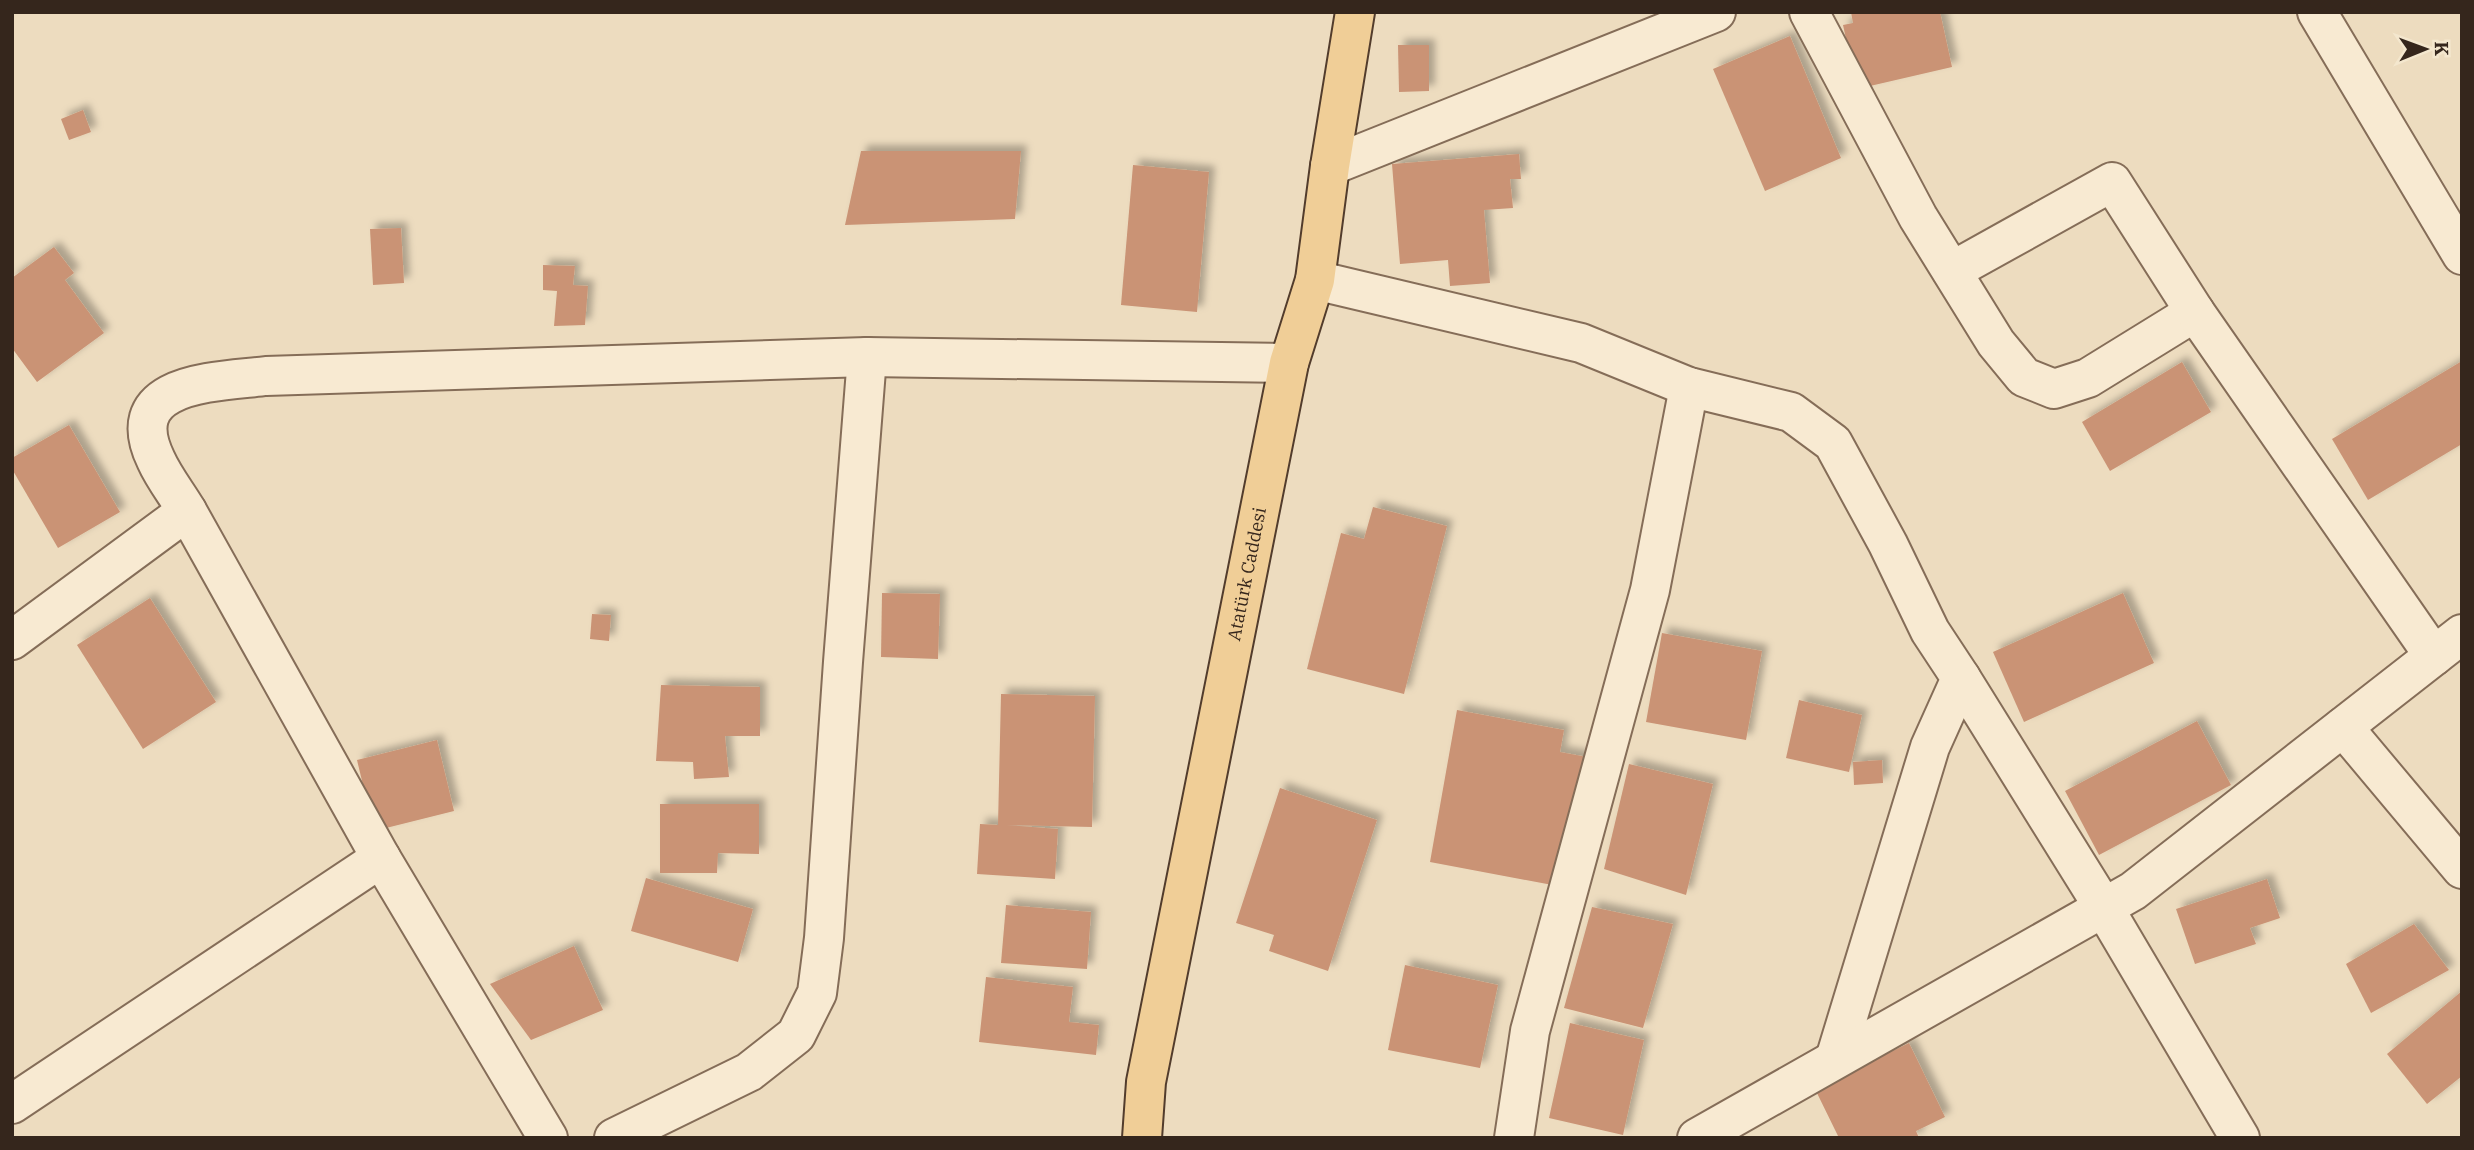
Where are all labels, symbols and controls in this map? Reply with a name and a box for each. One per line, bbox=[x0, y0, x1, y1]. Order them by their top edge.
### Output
north arrow bbox=[2390, 14, 2460, 84]
text: K bbox=[2430, 41, 2454, 57]
street label: Atatürk Caddesi bbox=[1222, 505, 1271, 643]

